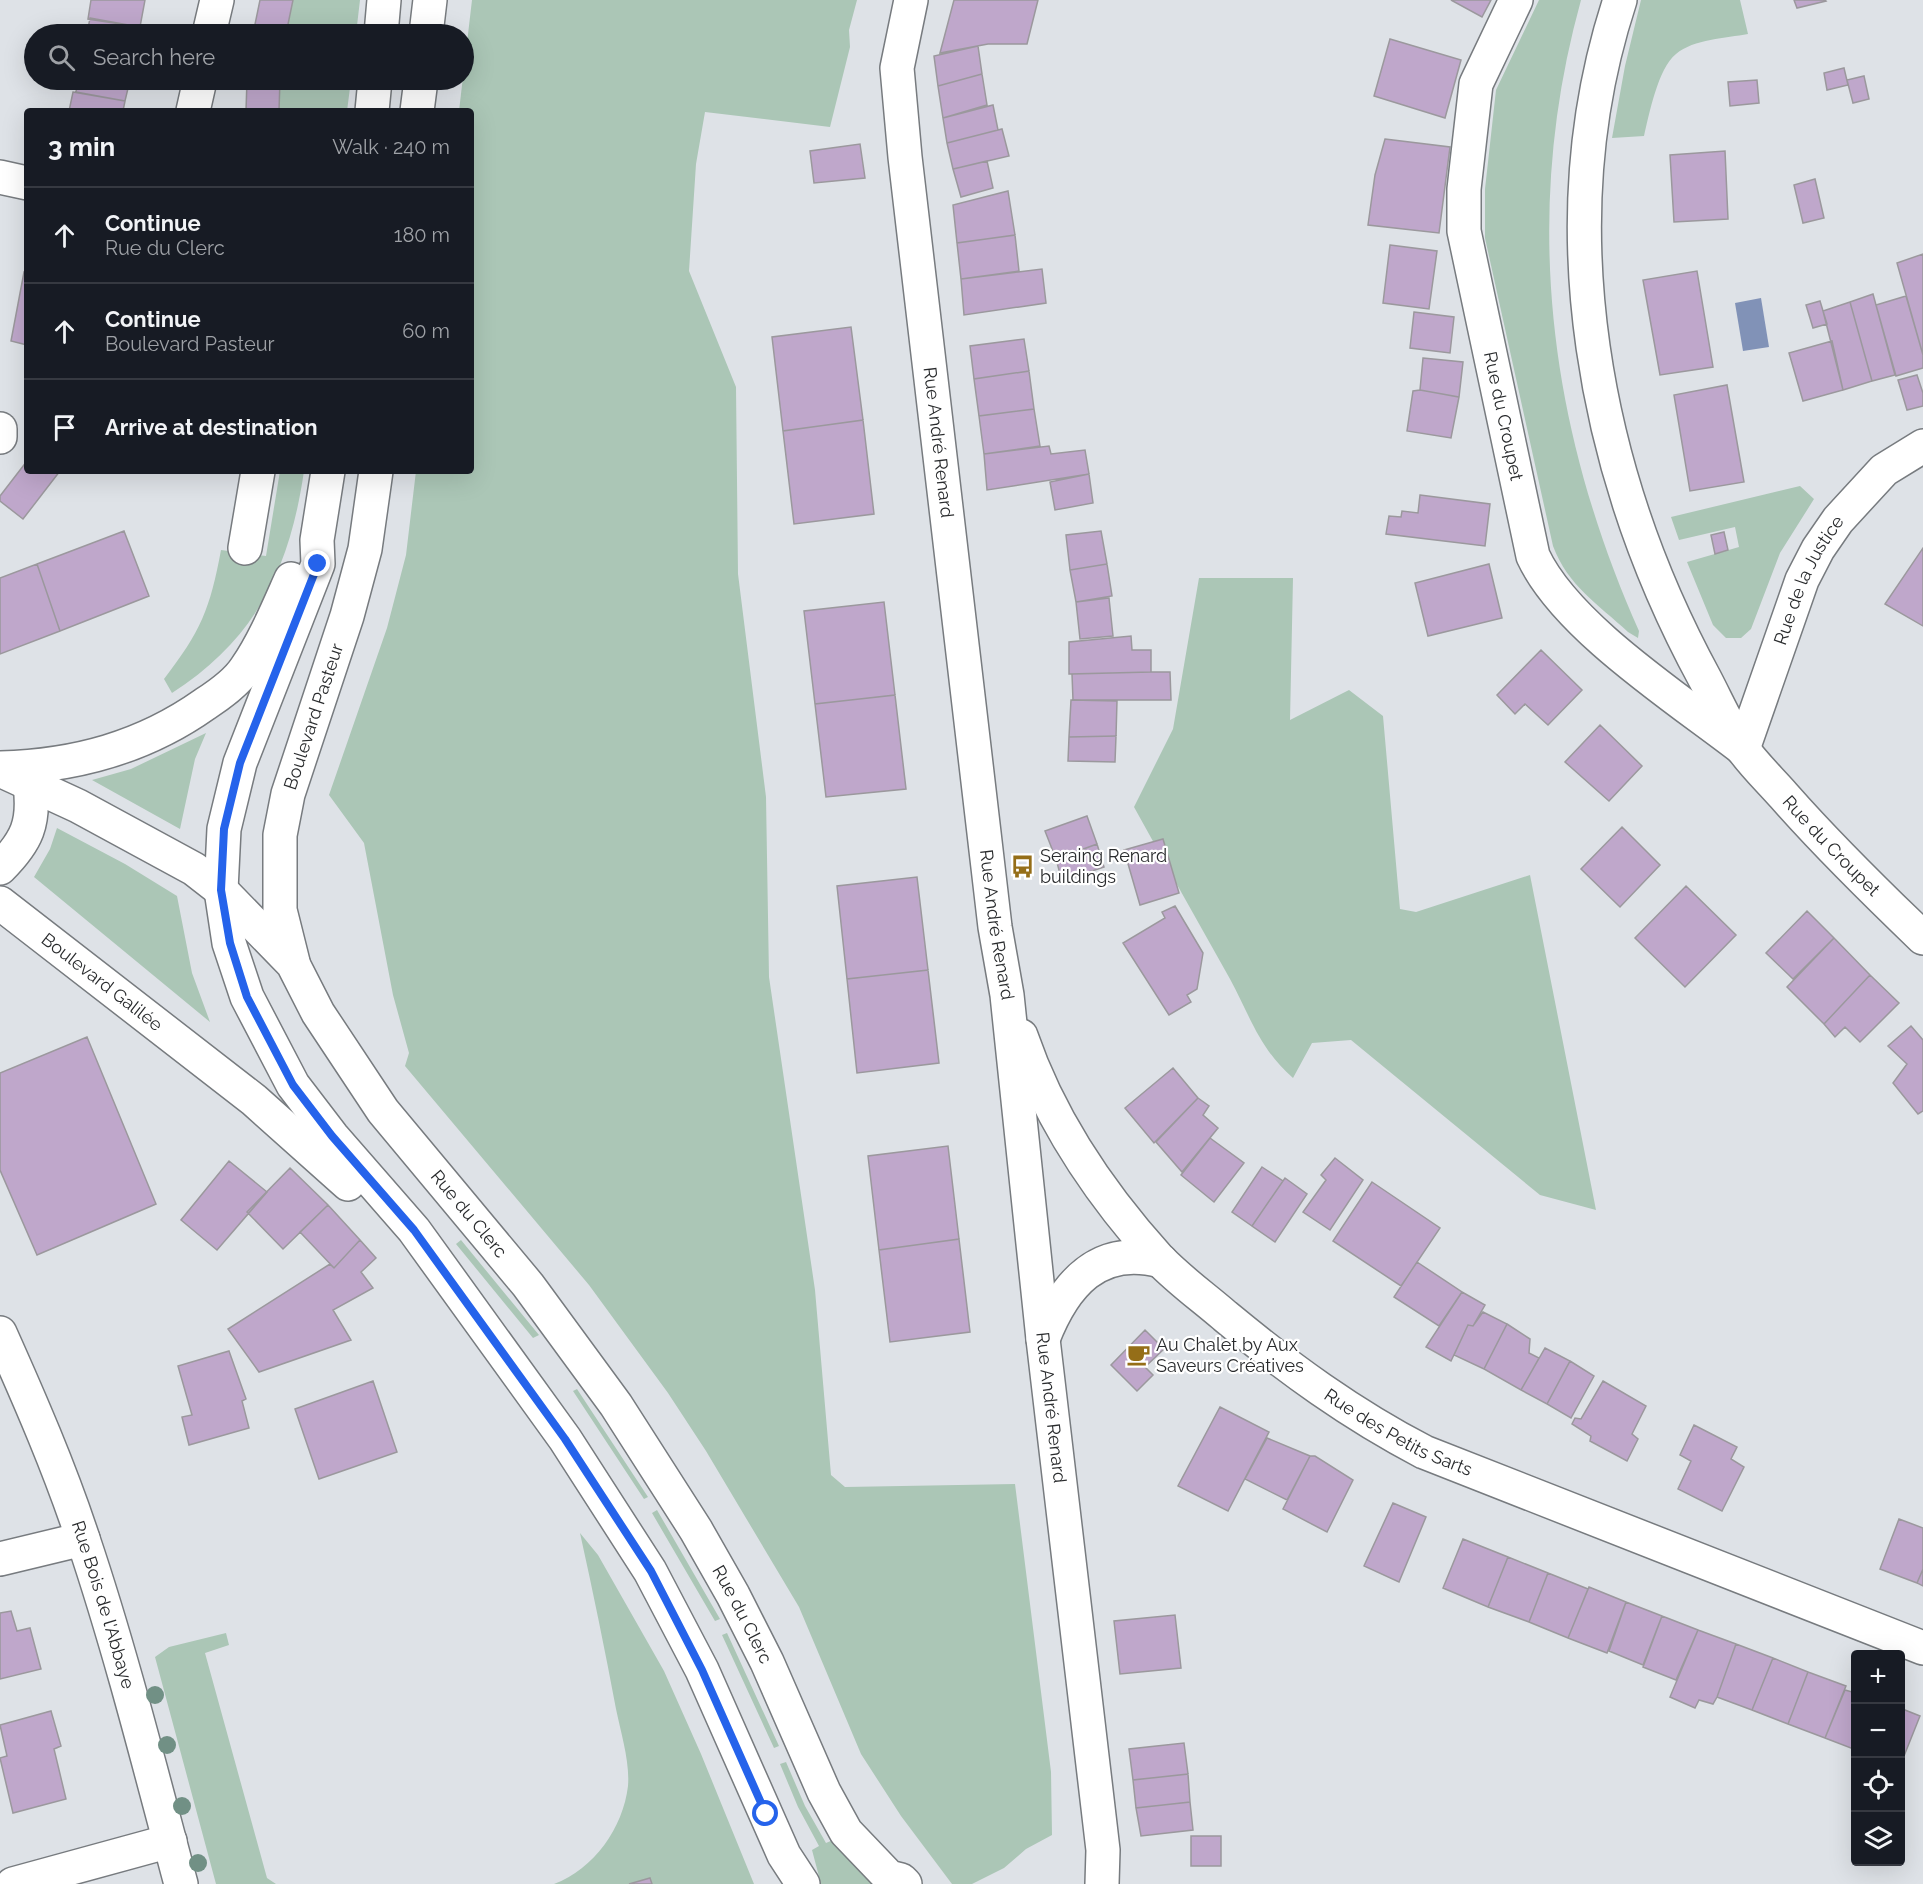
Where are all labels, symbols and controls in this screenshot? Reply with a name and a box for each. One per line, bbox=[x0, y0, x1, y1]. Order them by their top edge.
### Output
search box bbox=[24, 24, 474, 90]
icon: search bbox=[45, 41, 78, 74]
text: Search here bbox=[93, 44, 215, 70]
text: 3 min bbox=[48, 132, 115, 162]
text: Walk · 240 m bbox=[332, 135, 450, 159]
text: Continue bbox=[105, 210, 201, 236]
icon: ahead bbox=[48, 219, 81, 252]
text: 180 m bbox=[394, 223, 450, 247]
text: Rue du Clerc bbox=[105, 236, 225, 260]
text: Continue bbox=[105, 306, 201, 332]
icon: ahead bbox=[48, 315, 81, 348]
text: 60 m bbox=[402, 319, 450, 343]
text: Boulevard Pasteur bbox=[105, 332, 275, 356]
street label: Rue du Croupet bbox=[1480, 350, 1528, 483]
street label: Rue André Renard bbox=[920, 366, 958, 519]
icon: arrive bbox=[48, 411, 81, 444]
text: Arrive at destination bbox=[105, 414, 318, 440]
street label: Rue de la Justice bbox=[1769, 511, 1848, 648]
route end bbox=[304, 550, 330, 576]
street label: Boulevard Pasteur bbox=[279, 640, 347, 792]
street label: Rue du Croupet bbox=[1778, 791, 1884, 900]
place label: Seraing Renard buildings bbox=[1040, 845, 1167, 887]
street label: Rue André Renard bbox=[976, 848, 1019, 1001]
bus stop icon: Seraing Renard buildings bbox=[1009, 853, 1035, 879]
street label: Boulevard Galilée bbox=[38, 928, 167, 1035]
street label: Rue du Clerc bbox=[427, 1166, 512, 1262]
street label: Rue André Renard bbox=[1032, 1331, 1071, 1484]
place label: Au Chalet by Aux Saveurs Créatives bbox=[1156, 1334, 1304, 1376]
cafe icon: Au Chalet by Aux Saveurs Créatives bbox=[1125, 1342, 1151, 1368]
street label: Rue des Petits Sarts bbox=[1321, 1384, 1476, 1480]
street label: Rue Bois de l'Abbaye bbox=[68, 1518, 139, 1691]
street label: Rue du Clerc bbox=[708, 1561, 777, 1667]
map controls bbox=[1851, 1650, 1905, 1866]
button: + bbox=[1851, 1650, 1905, 1704]
button: − bbox=[1851, 1704, 1905, 1758]
button: locate bbox=[1851, 1758, 1905, 1812]
route start bbox=[752, 1800, 778, 1826]
button: layers bbox=[1851, 1812, 1905, 1866]

